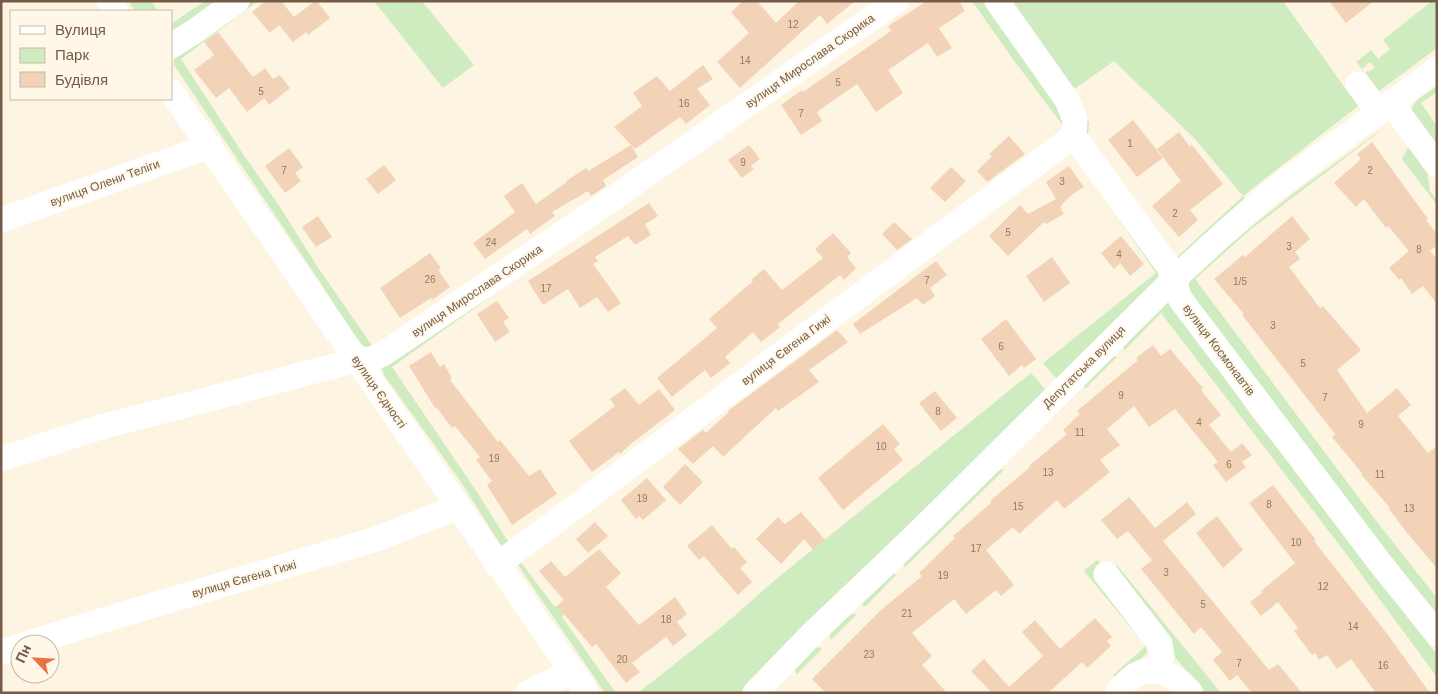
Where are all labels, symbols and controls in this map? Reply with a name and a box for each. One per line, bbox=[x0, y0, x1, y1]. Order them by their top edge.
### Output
legend bbox=[10, 10, 172, 100]
street label: вулиця Мирослава Скорика bbox=[743, 11, 878, 111]
house number: 12 bbox=[787, 19, 799, 30]
text: Вулиця bbox=[55, 21, 106, 38]
text: Парк bbox=[55, 46, 89, 63]
house number: 14 bbox=[739, 55, 751, 66]
text: Будівля bbox=[55, 71, 108, 88]
house number: 5 bbox=[835, 77, 841, 88]
house number: 5 bbox=[258, 86, 264, 97]
house number: 16 bbox=[678, 98, 690, 109]
house number: 7 bbox=[798, 108, 804, 119]
house number: 1 bbox=[1127, 138, 1133, 149]
street label: вулиця Олени Теліги bbox=[48, 157, 162, 209]
house number: 9 bbox=[740, 157, 746, 168]
house number: 7 bbox=[281, 165, 287, 176]
house number: 2 bbox=[1367, 165, 1373, 176]
house number: 3 bbox=[1059, 176, 1065, 187]
house number: 2 bbox=[1172, 208, 1178, 219]
house number: 5 bbox=[1005, 227, 1011, 238]
house number: 24 bbox=[485, 237, 497, 248]
house number: 3 bbox=[1286, 241, 1292, 252]
street label: вулиця Мирослава Скорика bbox=[409, 242, 545, 340]
house number: 8 bbox=[1416, 244, 1422, 255]
house number: 4 bbox=[1116, 249, 1122, 260]
house number: 26 bbox=[424, 274, 436, 285]
house number: 7 bbox=[924, 275, 930, 286]
house number: 1/5 bbox=[1233, 276, 1247, 287]
house number: 17 bbox=[540, 283, 552, 294]
street label: вулиця Космонавтів bbox=[1180, 302, 1258, 398]
street label: вулиця Євгена Гижі bbox=[739, 312, 833, 388]
house number: 3 bbox=[1270, 320, 1276, 331]
street label: Депутатська вулиця bbox=[1040, 323, 1128, 411]
house number: 6 bbox=[998, 341, 1004, 352]
street label: вулиця Єдності bbox=[349, 353, 409, 431]
house number: 5 bbox=[1300, 358, 1306, 369]
house number: 9 bbox=[1118, 390, 1124, 401]
house number: 7 bbox=[1322, 392, 1328, 403]
house number: 8 bbox=[935, 406, 941, 417]
house number: 4 bbox=[1196, 417, 1202, 428]
house number: 9 bbox=[1358, 419, 1364, 430]
house number: 11 bbox=[1075, 427, 1086, 438]
house number: 10 bbox=[875, 441, 887, 452]
house number: 19 bbox=[488, 453, 500, 464]
house number: 6 bbox=[1226, 459, 1232, 470]
house number: 13 bbox=[1042, 467, 1054, 478]
house number: 11 bbox=[1375, 469, 1386, 480]
house number: 19 bbox=[636, 493, 648, 504]
house number: 8 bbox=[1266, 499, 1272, 510]
house number: 15 bbox=[1012, 501, 1024, 512]
house number: 13 bbox=[1403, 503, 1415, 514]
house number: 10 bbox=[1290, 537, 1302, 548]
house number: 17 bbox=[970, 543, 982, 554]
street label: вулиця Євгена Гижі bbox=[190, 557, 298, 601]
house number: 3 bbox=[1163, 567, 1169, 578]
house number: 19 bbox=[937, 570, 949, 581]
house number: 12 bbox=[1317, 581, 1329, 592]
house number: 5 bbox=[1200, 599, 1206, 610]
house number: 21 bbox=[901, 608, 913, 619]
house number: 18 bbox=[660, 614, 672, 625]
house number: 14 bbox=[1347, 621, 1359, 632]
north arrow bbox=[10, 634, 60, 684]
text: Пн bbox=[12, 642, 34, 665]
house number: 23 bbox=[863, 649, 875, 660]
house number: 20 bbox=[616, 654, 628, 665]
house number: 7 bbox=[1236, 658, 1242, 669]
house number: 16 bbox=[1377, 660, 1389, 671]

